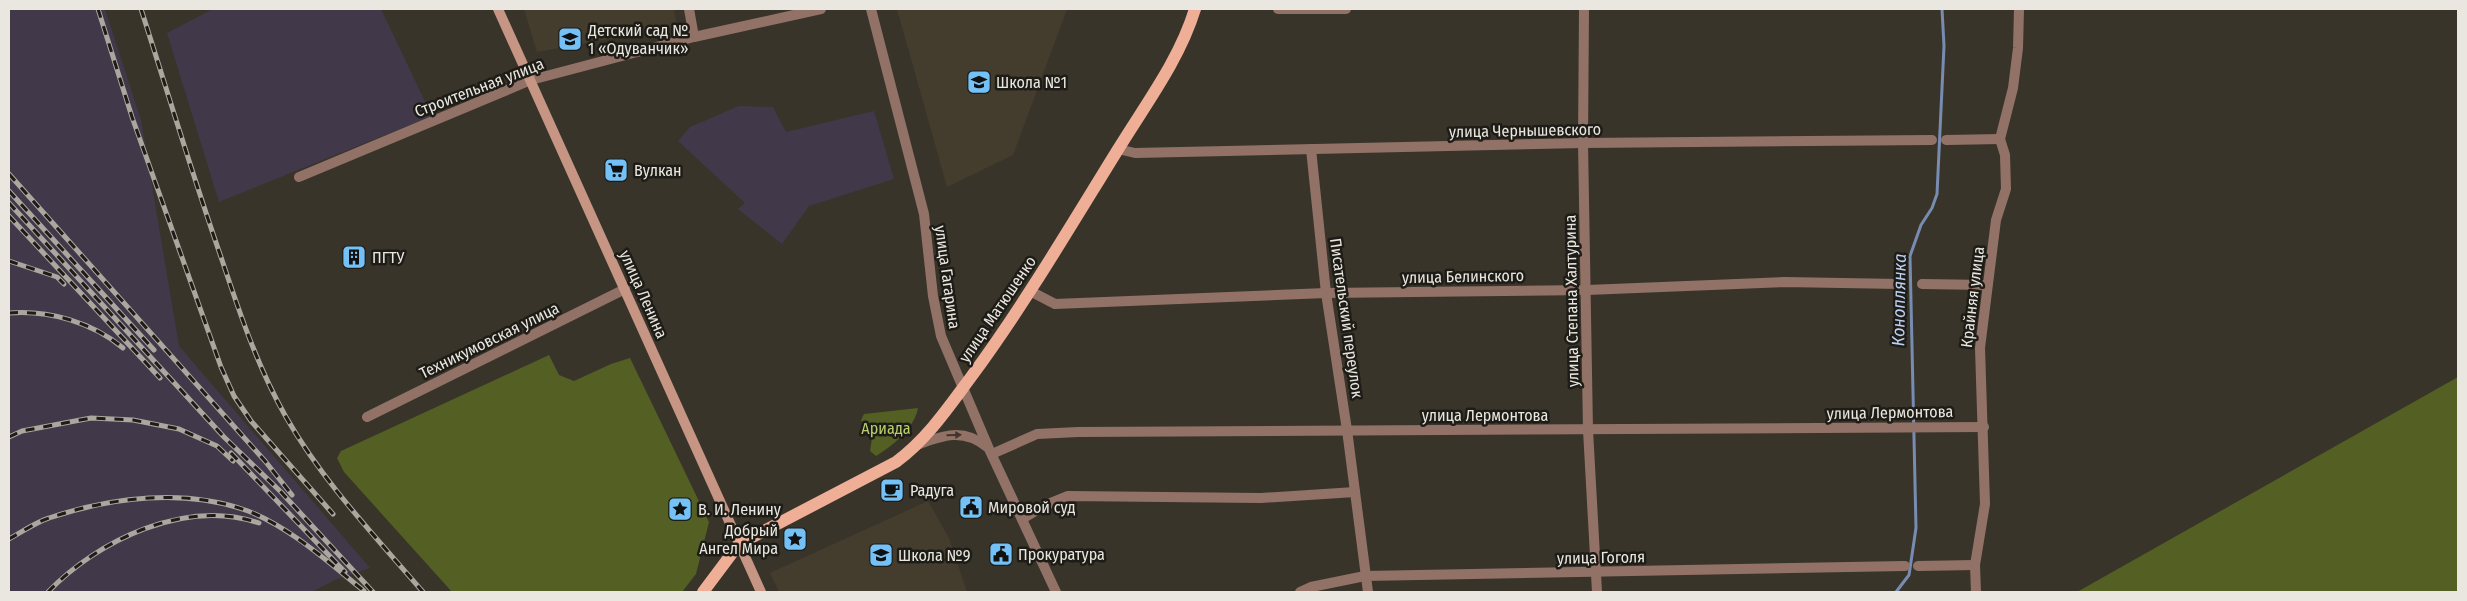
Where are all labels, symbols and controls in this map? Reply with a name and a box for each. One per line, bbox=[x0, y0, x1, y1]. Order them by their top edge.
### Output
place label: Детский сад № 1 «Одуванчик» bbox=[587, 21, 689, 58]
school or university icon: Детский сад № 1 «Одуванчик» bbox=[557, 26, 583, 52]
street label: Строительная улица bbox=[412, 54, 547, 121]
school or university icon: Школа №1 bbox=[966, 69, 992, 95]
place label: Школа №1 bbox=[996, 73, 1067, 92]
street label: улица Чернышевского bbox=[1449, 120, 1601, 141]
supermarket icon: Вулкан bbox=[603, 157, 629, 183]
place label: Вулкан bbox=[634, 161, 682, 180]
street label: улица Степана Халтурина bbox=[1560, 214, 1583, 387]
street label: улица Гагарина bbox=[931, 224, 964, 330]
street label: Писательский переулок bbox=[1326, 237, 1367, 400]
building icon: ПГТУ bbox=[341, 244, 367, 270]
street label: Крайняя улица bbox=[1957, 245, 1988, 349]
street label: улица Ленина bbox=[616, 247, 672, 341]
place label: ПГТУ bbox=[372, 248, 404, 267]
street label: улица Матюшенко bbox=[955, 252, 1040, 366]
water label: Коноплянка bbox=[1887, 253, 1911, 347]
street label: улица Белинского bbox=[1402, 266, 1524, 287]
street label: Техникумовская улица bbox=[416, 298, 562, 382]
street label: улица Лермонтова bbox=[1827, 402, 1954, 423]
street label: улица Лермонтова bbox=[1422, 406, 1548, 425]
park label: Ариада bbox=[861, 419, 911, 438]
one-way arrow bbox=[946, 431, 962, 439]
cafe icon: Радуга bbox=[879, 477, 905, 503]
place label: Радуга bbox=[910, 481, 954, 500]
public building icon: Мировой суд bbox=[958, 494, 984, 520]
place icon: В. И. Ленину bbox=[667, 496, 693, 522]
place label: Мировой суд bbox=[988, 498, 1076, 517]
place label: В. И. Ленину bbox=[698, 500, 782, 519]
place label: Добрый Ангел Мира bbox=[699, 521, 778, 558]
place icon: Добрый Ангел Мира bbox=[782, 526, 808, 552]
public building icon: Прокуратура bbox=[988, 541, 1014, 567]
school or university icon: Школа №9 bbox=[868, 542, 894, 568]
place label: Прокуратура bbox=[1018, 545, 1105, 564]
place label: Школа №9 bbox=[898, 546, 971, 565]
street label: улица Гоголя bbox=[1557, 547, 1645, 568]

